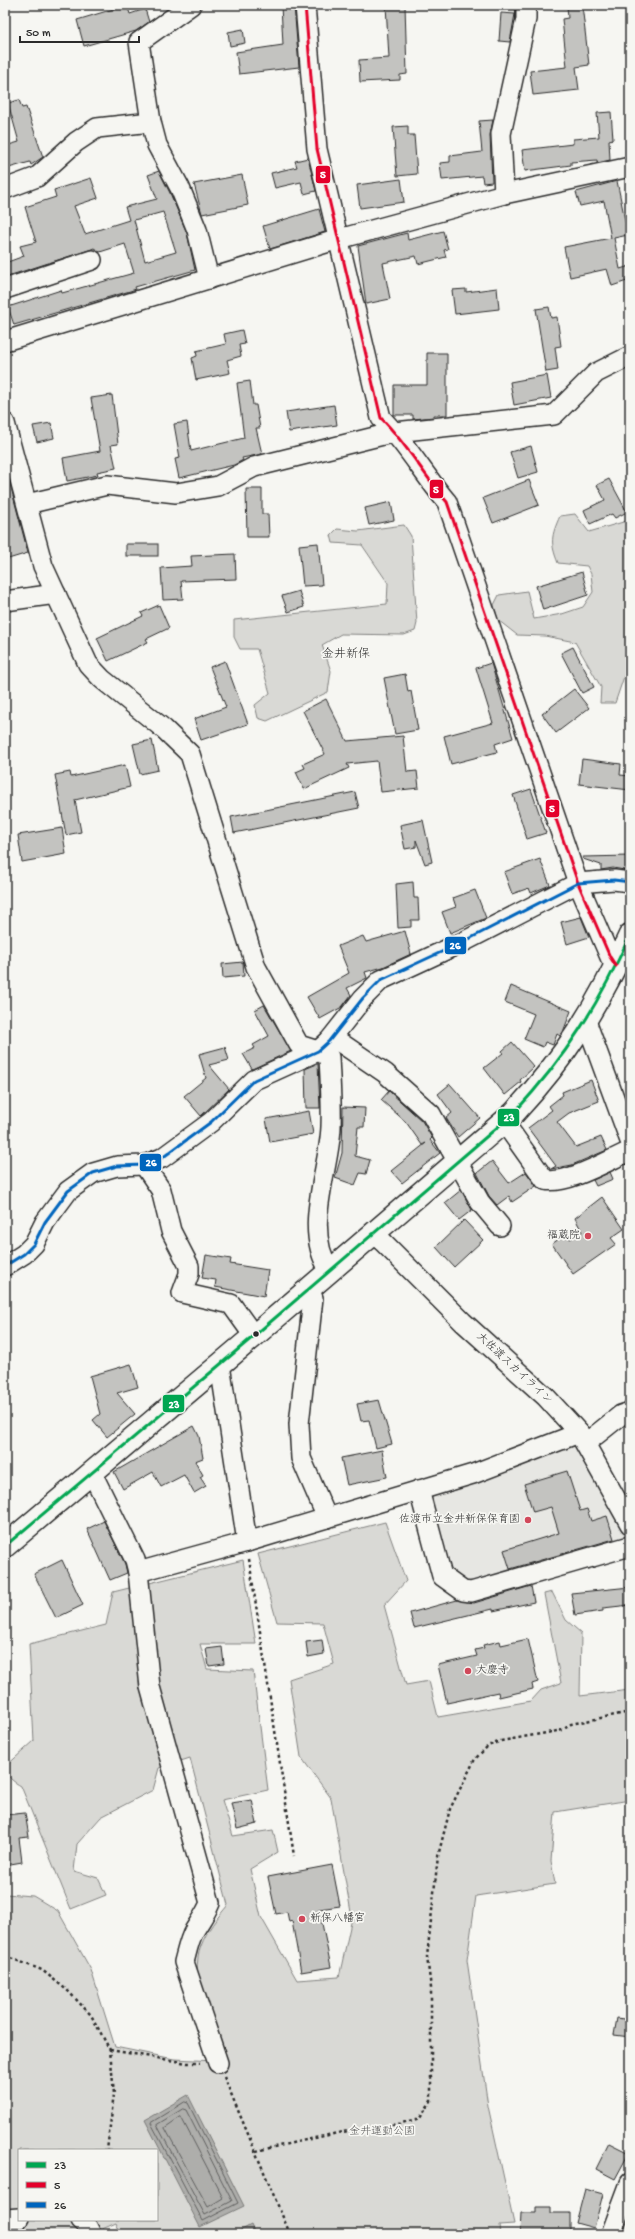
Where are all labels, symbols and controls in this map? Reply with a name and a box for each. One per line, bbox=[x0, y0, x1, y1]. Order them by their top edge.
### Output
scale bar bbox=[20, 18, 139, 44]
text: 50 m bbox=[26, 27, 51, 41]
line badge: 5 bbox=[315, 165, 331, 184]
text: 5 bbox=[320, 170, 326, 182]
line badge: 5 bbox=[429, 479, 444, 499]
text: 5 bbox=[433, 485, 439, 497]
district label: 金井新保 bbox=[322, 647, 370, 662]
line badge: 5 bbox=[545, 799, 560, 818]
text: 5 bbox=[549, 804, 555, 816]
line badge: 26 bbox=[444, 936, 467, 955]
text: 26 bbox=[450, 941, 461, 953]
line badge: 23 bbox=[497, 1108, 520, 1127]
text: 23 bbox=[503, 1113, 515, 1125]
line badge: 26 bbox=[139, 1153, 162, 1172]
text: 26 bbox=[146, 1158, 157, 1170]
place label: 福蔵院 bbox=[547, 1229, 580, 1242]
marker: 福蔵院 bbox=[583, 1231, 593, 1241]
unlabelled marker bbox=[251, 1329, 261, 1339]
street label: 大佐渡スカイライン bbox=[474, 1330, 555, 1407]
line badge: 23 bbox=[162, 1394, 185, 1413]
text: 23 bbox=[168, 1400, 180, 1412]
place label: 佐渡市立金井新保保育園 bbox=[399, 1513, 520, 1526]
marker: 佐渡市立金井新保保育園 bbox=[523, 1515, 533, 1525]
place label: 大慶寺 bbox=[476, 1664, 509, 1677]
marker: 大慶寺 bbox=[463, 1666, 473, 1676]
place label: 新保八幡宮 bbox=[310, 1912, 365, 1925]
marker: 新保八幡宮 bbox=[297, 1914, 307, 1924]
park label: 金井運動公園 bbox=[349, 2125, 415, 2138]
legend bbox=[18, 2149, 158, 2221]
text: 23 bbox=[54, 2160, 66, 2174]
text: 5 bbox=[54, 2180, 60, 2194]
text: 26 bbox=[54, 2200, 67, 2214]

